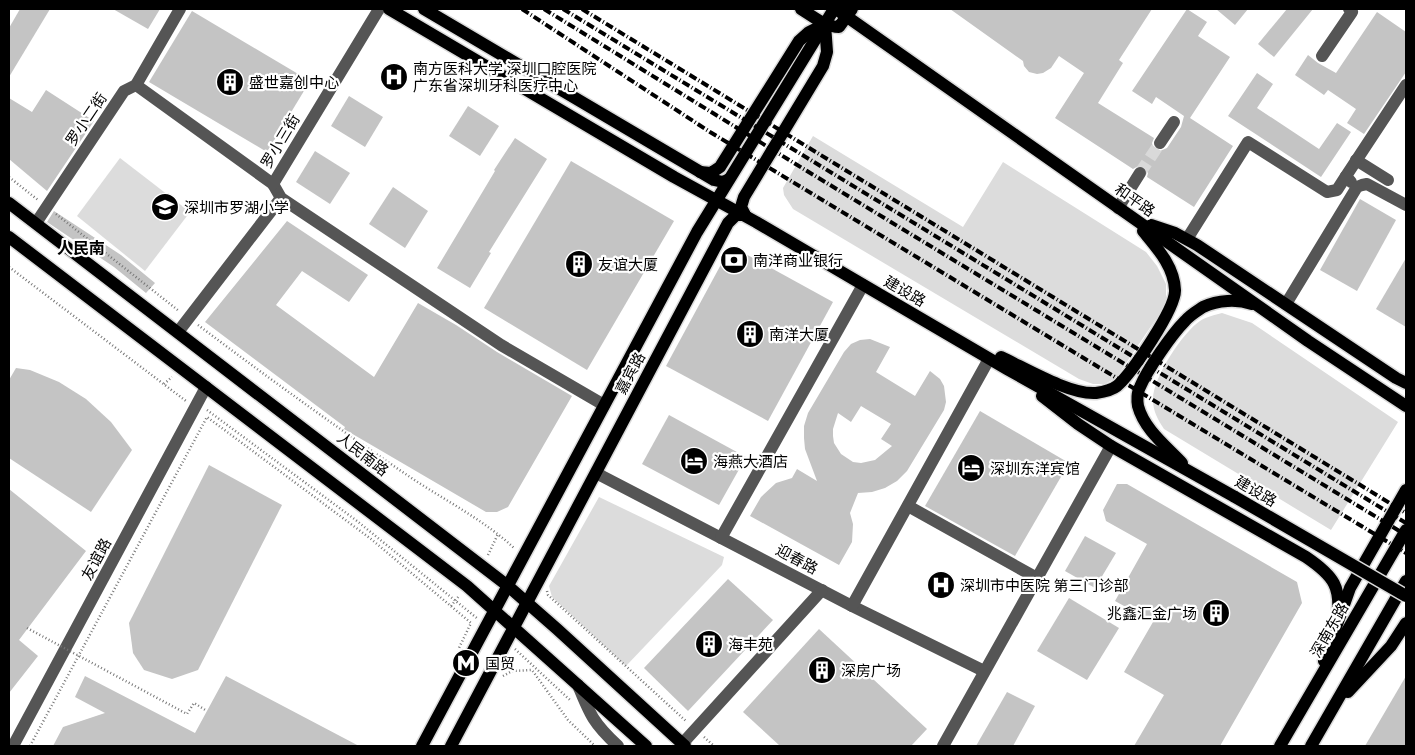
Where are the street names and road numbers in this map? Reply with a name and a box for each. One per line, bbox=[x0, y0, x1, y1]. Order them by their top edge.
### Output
street label: 罗小二街 bbox=[61, 89, 111, 149]
street label: 罗小三街 bbox=[256, 110, 304, 172]
street label: 和平路 bbox=[1111, 179, 1159, 221]
street label: 建设路 bbox=[881, 272, 929, 310]
street label: 嘉宾路 bbox=[611, 349, 649, 397]
street label: 人民南路 bbox=[334, 428, 392, 480]
street label: 建设路 bbox=[1232, 472, 1280, 510]
street label: 友谊路 bbox=[77, 535, 115, 583]
street label: 迎春路 bbox=[773, 540, 821, 578]
street label: 深南东路 bbox=[1306, 599, 1352, 661]

